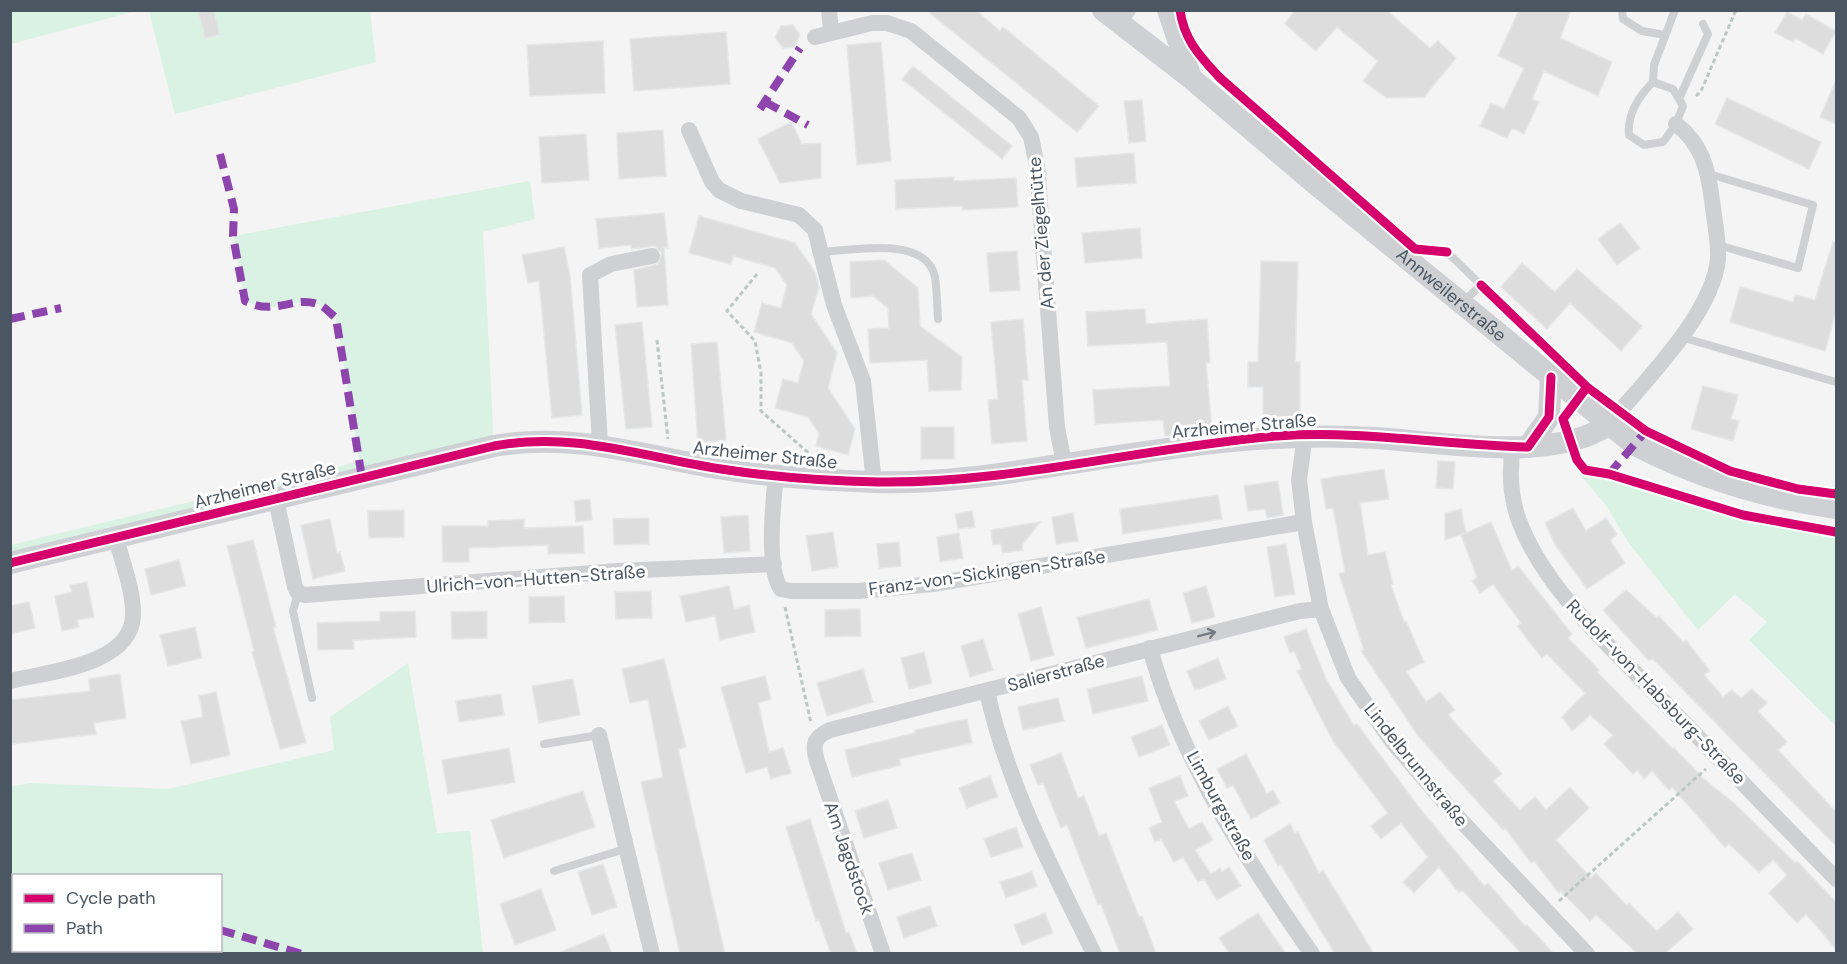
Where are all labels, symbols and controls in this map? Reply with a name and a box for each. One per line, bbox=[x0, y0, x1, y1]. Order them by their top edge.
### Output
street label: An der Ziegelhütte bbox=[1022, 156, 1060, 310]
street label: Annweilerstraße bbox=[1391, 243, 1511, 347]
street label: Arzheimer Straße bbox=[1171, 408, 1317, 444]
street label: Arzheimer Straße bbox=[692, 435, 838, 475]
street label: Arzheimer Straße bbox=[192, 456, 338, 514]
street label: Franz-von-Sickingen-Straße bbox=[867, 545, 1107, 601]
street label: Ulrich-von-Hutten-Straße bbox=[426, 559, 646, 599]
street label: Rudolf-von-Habsburg-Straße bbox=[1561, 594, 1751, 790]
one-way arrow bbox=[1197, 628, 1216, 640]
street label: Salierstraße bbox=[1005, 649, 1107, 697]
street label: Lindelbrunnstraße bbox=[1359, 698, 1473, 832]
street label: Limburgstraße bbox=[1181, 747, 1261, 865]
street label: Am Jagdstock bbox=[818, 798, 880, 918]
legend bbox=[12, 874, 222, 952]
text: Cycle path bbox=[66, 886, 156, 910]
text: Path bbox=[66, 916, 103, 940]

